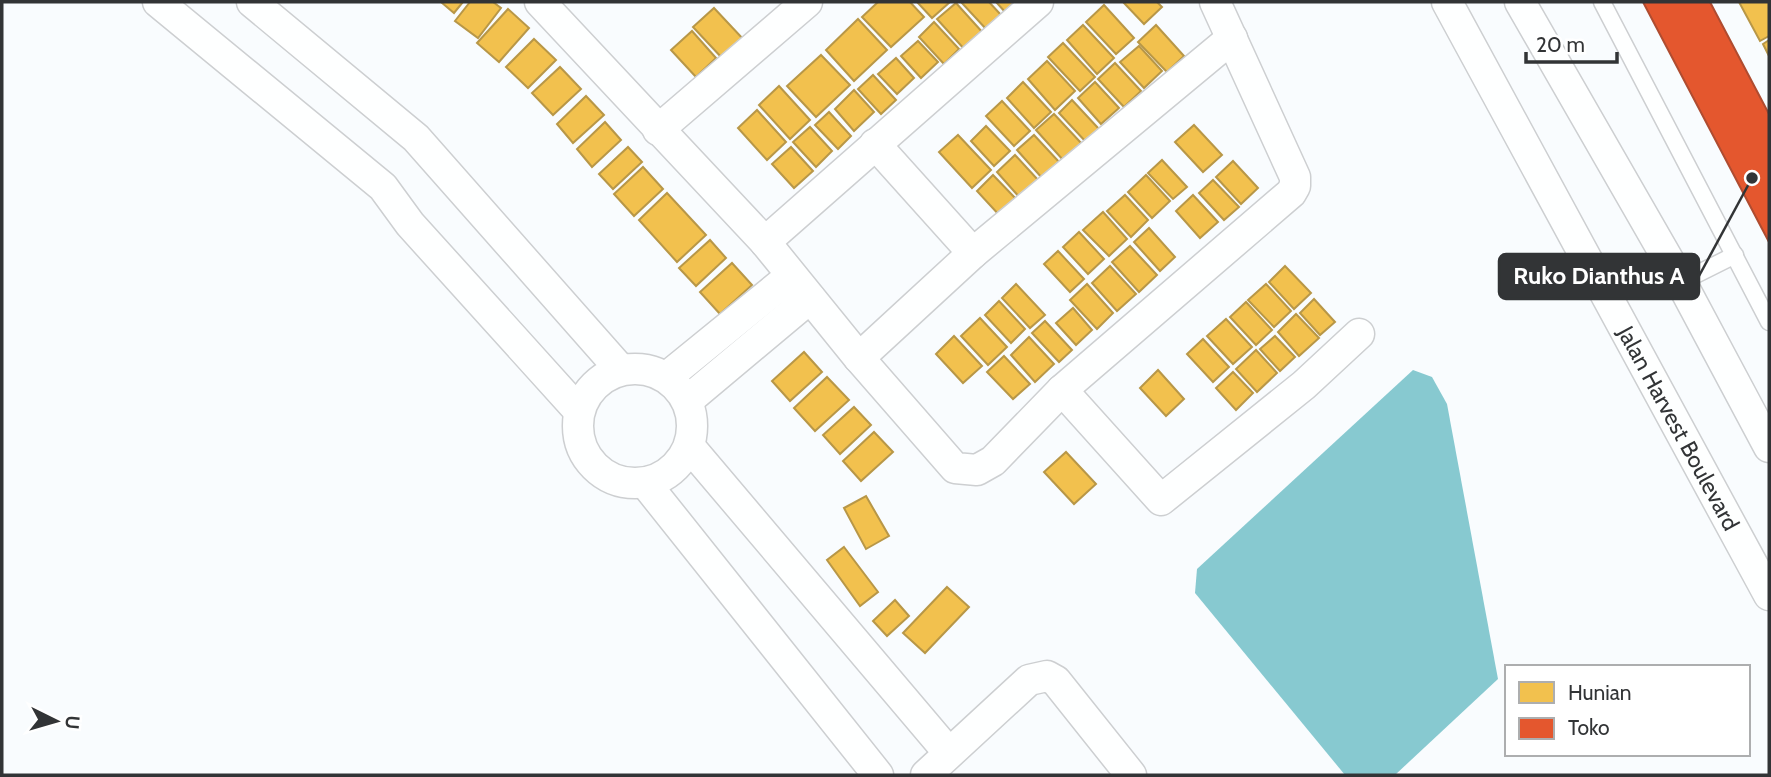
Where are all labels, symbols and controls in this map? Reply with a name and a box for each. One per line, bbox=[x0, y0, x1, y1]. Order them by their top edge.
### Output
scale bar bbox=[1526, 21, 1617, 65]
text: 20 m bbox=[1536, 32, 1585, 57]
callout: Ruko Dianthus A bbox=[1499, 254, 1699, 299]
text: Ruko Dianthus A bbox=[1513, 261, 1685, 290]
street label: Jalan Harvest Boulevard bbox=[1611, 320, 1745, 535]
legend bbox=[1505, 665, 1750, 756]
text: Hunian bbox=[1568, 680, 1632, 705]
north arrow bbox=[21, 686, 91, 756]
text: U bbox=[60, 715, 84, 730]
text: Toko bbox=[1568, 715, 1610, 740]

